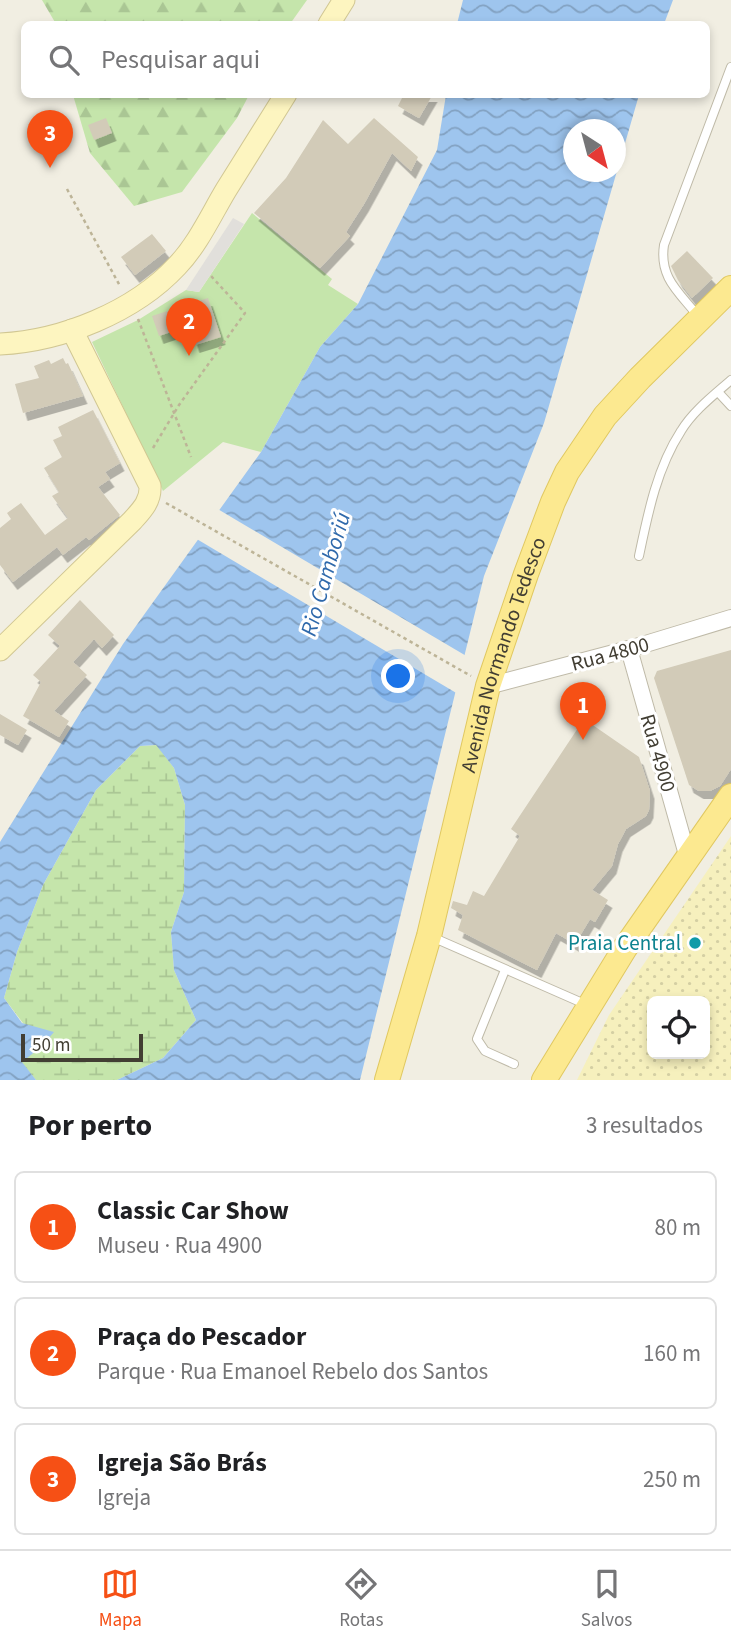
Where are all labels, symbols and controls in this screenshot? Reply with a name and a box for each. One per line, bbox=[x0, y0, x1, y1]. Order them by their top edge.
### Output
search box bbox=[21, 21, 710, 98]
icon: search bbox=[45, 41, 83, 79]
text: Pesquisar aqui bbox=[101, 41, 260, 78]
pin: 3 bbox=[27, 110, 73, 168]
north arrow bbox=[563, 119, 626, 182]
pin: 2 bbox=[166, 298, 212, 356]
water label: Rio Camboriú bbox=[292, 508, 359, 640]
street label: Avenida Normando Tedesco bbox=[453, 533, 554, 776]
street label: Rua 4800 bbox=[568, 629, 652, 679]
your location bbox=[381, 659, 415, 693]
pin: 1 bbox=[560, 682, 606, 740]
street label: Rua 4900 bbox=[633, 710, 683, 796]
place label: Praia Central bbox=[568, 928, 681, 958]
marker: Praia Central bbox=[687, 935, 703, 951]
map controls bbox=[647, 996, 710, 1059]
button: locate bbox=[647, 996, 710, 1059]
scale bar bbox=[21, 1031, 144, 1063]
text: 50 m bbox=[32, 1032, 70, 1059]
text: Por perto bbox=[28, 1104, 152, 1147]
text: 3 resultados bbox=[586, 1109, 703, 1142]
text: Classic Car Show bbox=[97, 1192, 289, 1229]
text: 1 bbox=[47, 1211, 59, 1244]
text: 80 m bbox=[654, 1211, 701, 1244]
text: Museu · Rua 4900 bbox=[97, 1229, 262, 1262]
text: Praça do Pescador bbox=[97, 1318, 306, 1355]
text: 2 bbox=[47, 1337, 59, 1370]
text: 160 m bbox=[643, 1337, 701, 1370]
text: Parque · Rua Emanoel Rebelo dos Santos bbox=[97, 1355, 488, 1388]
text: Igreja São Brás bbox=[97, 1444, 267, 1481]
text: 3 bbox=[47, 1463, 59, 1496]
text: 250 m bbox=[643, 1463, 701, 1496]
text: Igreja bbox=[97, 1481, 151, 1514]
tab: Mapa bbox=[99, 1565, 142, 1634]
tab: Rotas bbox=[339, 1565, 383, 1634]
tab: Salvos bbox=[581, 1565, 632, 1634]

